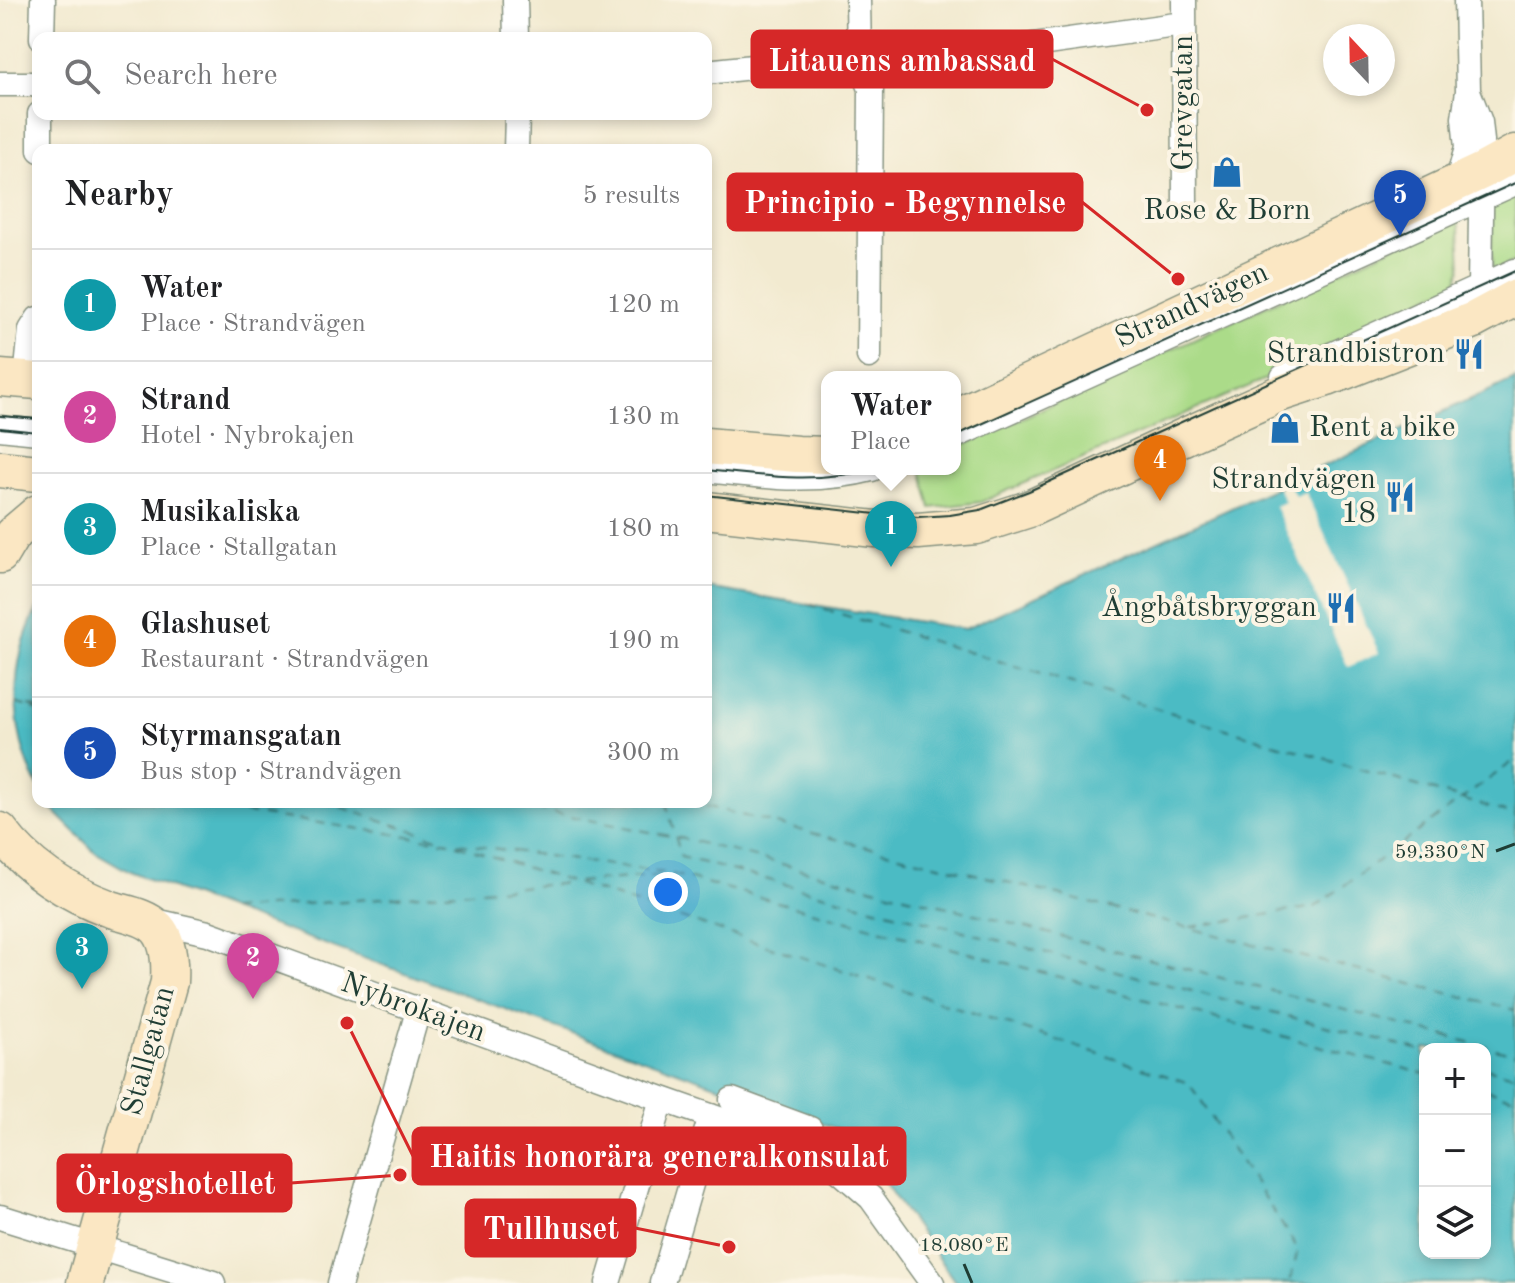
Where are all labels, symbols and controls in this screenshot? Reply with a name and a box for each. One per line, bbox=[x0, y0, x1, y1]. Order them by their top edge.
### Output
north arrow bbox=[1323, 24, 1395, 96]
callout: Litauens ambassad bbox=[752, 31, 1052, 87]
search box bbox=[32, 32, 712, 120]
street label: Grevgatan bbox=[1169, 35, 1199, 171]
text: Litauens ambassad bbox=[768, 47, 1036, 79]
icon: search bbox=[60, 54, 104, 98]
text: Search here bbox=[124, 61, 278, 91]
shop icon: Rose & Born bbox=[1210, 155, 1244, 189]
pin: 5 bbox=[1374, 170, 1426, 236]
callout: Principio - Begynnelse bbox=[728, 174, 1082, 230]
text: Nearby bbox=[64, 179, 174, 213]
text: 5 results bbox=[582, 183, 680, 209]
text: Principio - Begynnelse bbox=[744, 189, 1066, 221]
place label: Rose & Born bbox=[1143, 196, 1311, 226]
street label: Strandvägen bbox=[1111, 258, 1273, 354]
text: Water bbox=[140, 274, 223, 304]
text: 1 bbox=[82, 292, 98, 318]
text: 120 m bbox=[607, 292, 680, 318]
text: Place · Strandvägen bbox=[140, 311, 366, 337]
restaurant icon: Strandbistron bbox=[1452, 337, 1486, 371]
place label: Strandbistron bbox=[1267, 339, 1445, 369]
popup bbox=[821, 371, 961, 475]
text: Strand bbox=[140, 386, 231, 416]
text: Water bbox=[850, 392, 932, 422]
text: 2 bbox=[82, 404, 98, 430]
text: 130 m bbox=[607, 404, 680, 430]
shop icon: Rent a bike bbox=[1268, 411, 1302, 445]
place label: Rent a bike bbox=[1309, 413, 1455, 443]
text: Hotel · Nybrokajen bbox=[140, 423, 355, 449]
text: Place bbox=[850, 429, 910, 455]
pin: 4 bbox=[1134, 435, 1186, 501]
place label: Strandvägen 18 bbox=[1211, 465, 1376, 529]
restaurant icon: Strandvägen 18 bbox=[1383, 480, 1417, 514]
text: Musikaliska bbox=[140, 498, 300, 528]
pin: 1 bbox=[865, 501, 917, 567]
text: 3 bbox=[82, 516, 98, 542]
text: 180 m bbox=[607, 516, 680, 542]
text: Place · Stallgatan bbox=[140, 535, 338, 561]
place label: Ångbåtsbryggan bbox=[1101, 588, 1317, 623]
restaurant icon: Ångbåtsbryggan bbox=[1324, 591, 1358, 625]
text: Glashuset bbox=[140, 610, 270, 640]
text: 4 bbox=[82, 628, 98, 654]
text: 190 m bbox=[607, 628, 680, 654]
text: Restaurant · Strandvägen bbox=[140, 647, 429, 673]
text: Styrmansgatan bbox=[140, 722, 342, 752]
text: 5 bbox=[82, 740, 98, 766]
text: 300 m bbox=[607, 740, 680, 766]
text: Bus stop · Strandvägen bbox=[140, 759, 402, 785]
text: 59.330°N bbox=[1395, 843, 1485, 863]
your location bbox=[648, 872, 688, 912]
pin: 3 bbox=[56, 923, 108, 989]
pin: 2 bbox=[227, 933, 279, 999]
street label: Nybrokajen bbox=[337, 968, 489, 1048]
street label: Stallgatan bbox=[117, 983, 181, 1119]
map controls bbox=[1419, 1043, 1491, 1259]
button: + bbox=[1419, 1043, 1491, 1115]
button: − bbox=[1419, 1115, 1491, 1187]
callout: Haitis honorära generalkonsulat bbox=[413, 1128, 905, 1184]
text: Haitis honorära generalkonsulat bbox=[429, 1143, 889, 1175]
callout: Örlogshotellet bbox=[58, 1155, 291, 1211]
text: Örlogshotellet bbox=[74, 1164, 276, 1202]
button: layers bbox=[1419, 1187, 1491, 1259]
callout: Tullhuset bbox=[466, 1200, 635, 1256]
text: Tullhuset bbox=[483, 1215, 619, 1247]
text: 18.080°E bbox=[920, 1236, 1009, 1256]

